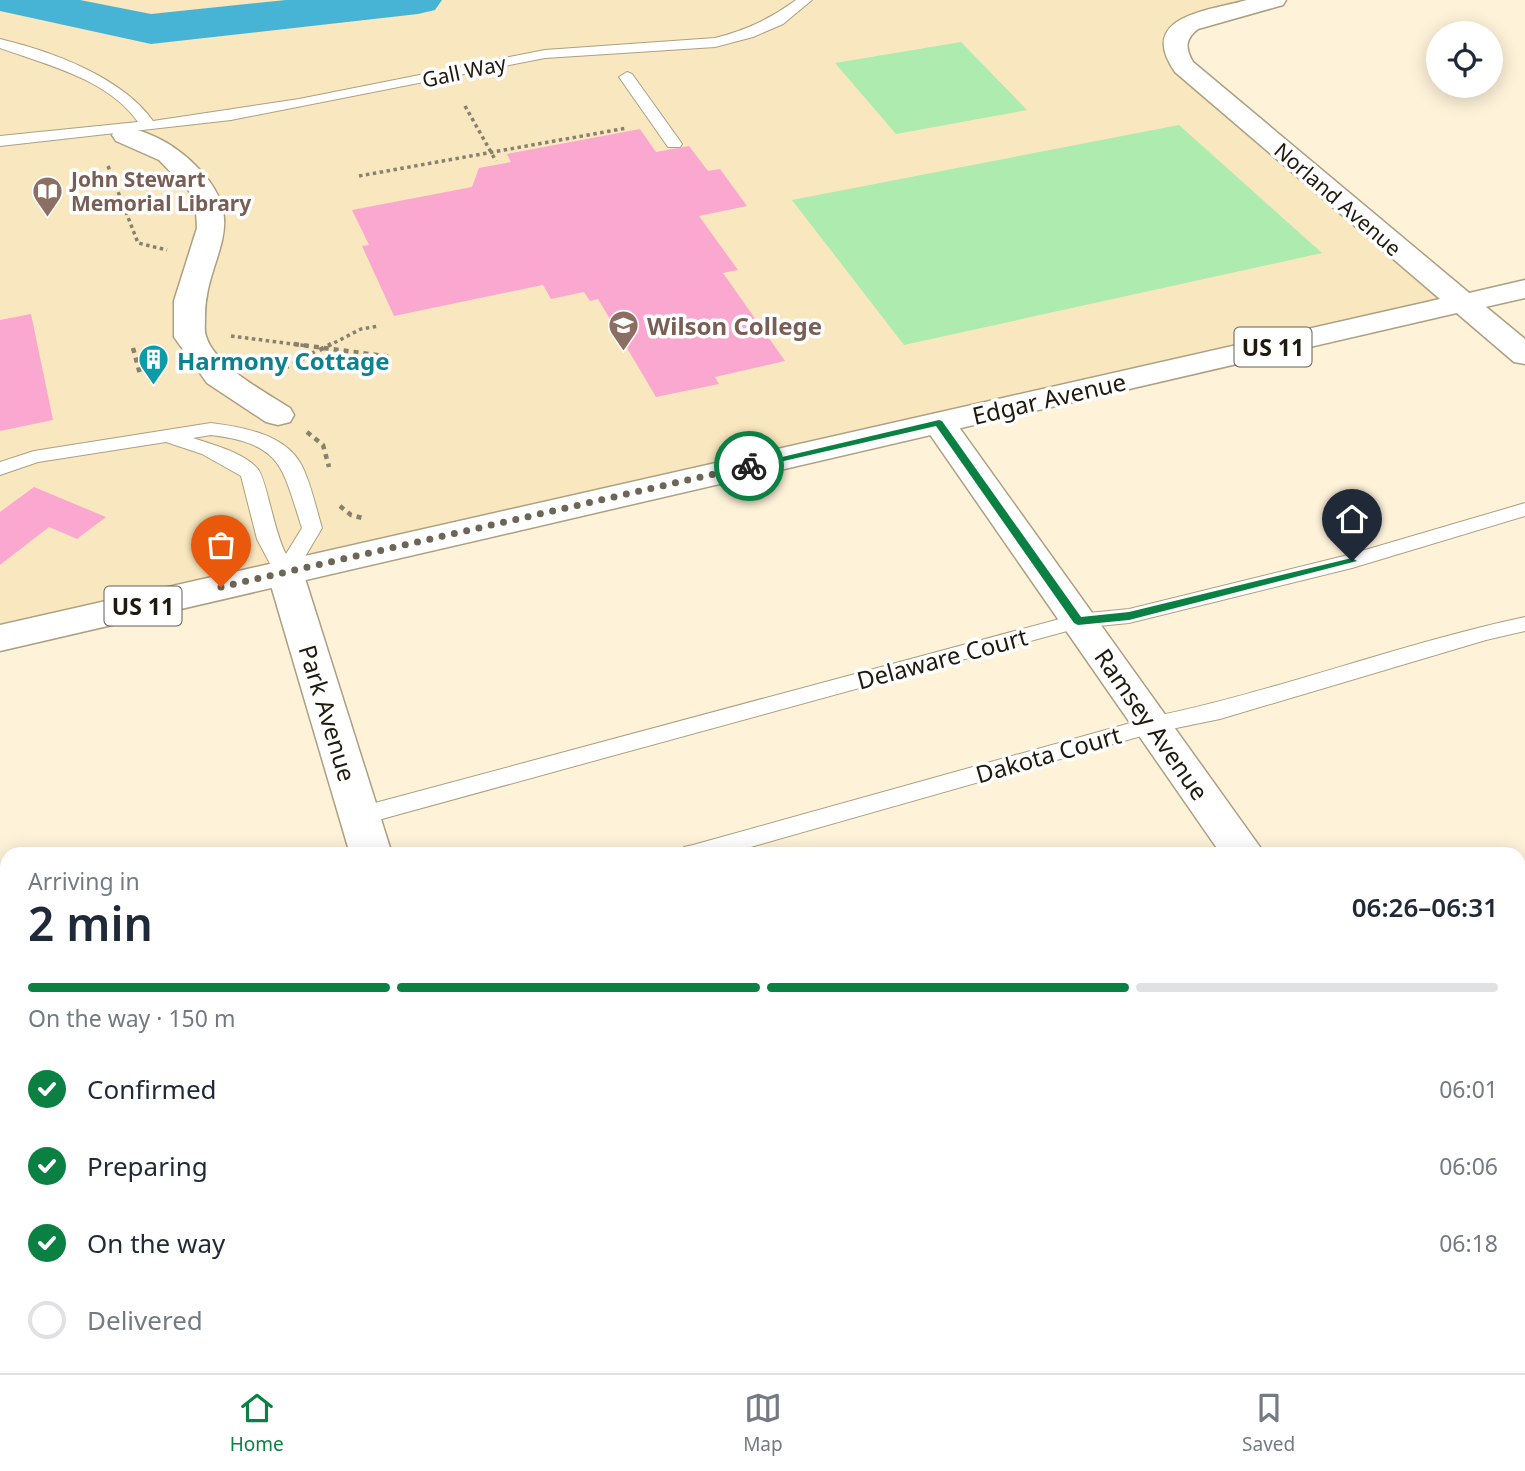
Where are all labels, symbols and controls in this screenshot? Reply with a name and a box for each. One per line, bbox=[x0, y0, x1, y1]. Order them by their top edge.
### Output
map controls bbox=[1426, 21, 1503, 98]
button: locate bbox=[1426, 21, 1503, 98]
street label: Gall Way bbox=[420, 48, 509, 94]
street label: Norland Avenue bbox=[1269, 136, 1407, 262]
place label: John Stewart Memorial Library bbox=[69, 165, 251, 217]
library icon: John Stewart Memorial Library bbox=[31, 174, 65, 218]
school or university icon: Wilson College bbox=[607, 308, 641, 352]
place label: Wilson College bbox=[647, 309, 822, 342]
road number: US 11 bbox=[1234, 328, 1312, 366]
building icon: Harmony Cottage bbox=[137, 343, 171, 387]
place label: Harmony Cottage bbox=[177, 344, 390, 377]
street label: Edgar Avenue bbox=[969, 364, 1129, 432]
courier bbox=[714, 431, 784, 501]
icon: bike bbox=[730, 447, 768, 485]
pin bbox=[1322, 489, 1382, 561]
icon: home bbox=[1333, 500, 1371, 538]
pin bbox=[191, 515, 251, 587]
icon: bag bbox=[202, 526, 240, 564]
road number: US 11 bbox=[104, 586, 182, 626]
street label: Delaware Court bbox=[853, 619, 1031, 697]
street label: Park Avenue bbox=[292, 641, 364, 785]
street label: Ramsey Avenue bbox=[1087, 642, 1217, 806]
street label: Dakota Court bbox=[971, 717, 1125, 791]
text: Arriving in bbox=[28, 865, 140, 897]
text: 06:26–06:31 bbox=[1352, 889, 1498, 925]
text: 2 min bbox=[28, 892, 153, 954]
text: On the way · 150 m bbox=[28, 1002, 235, 1034]
icon: check bbox=[28, 1070, 66, 1108]
text: Confirmed bbox=[87, 1071, 217, 1107]
text: 06:01 bbox=[1439, 1073, 1498, 1105]
icon: check bbox=[28, 1147, 66, 1185]
text: Preparing bbox=[87, 1148, 208, 1184]
text: 06:06 bbox=[1439, 1150, 1498, 1182]
icon: check bbox=[28, 1224, 66, 1262]
text: On the way bbox=[87, 1225, 225, 1261]
text: 06:18 bbox=[1439, 1227, 1498, 1259]
text: Delivered bbox=[87, 1302, 203, 1338]
tab: Home bbox=[230, 1389, 284, 1457]
tab: Map bbox=[743, 1389, 783, 1457]
tab: Saved bbox=[1242, 1389, 1295, 1457]

